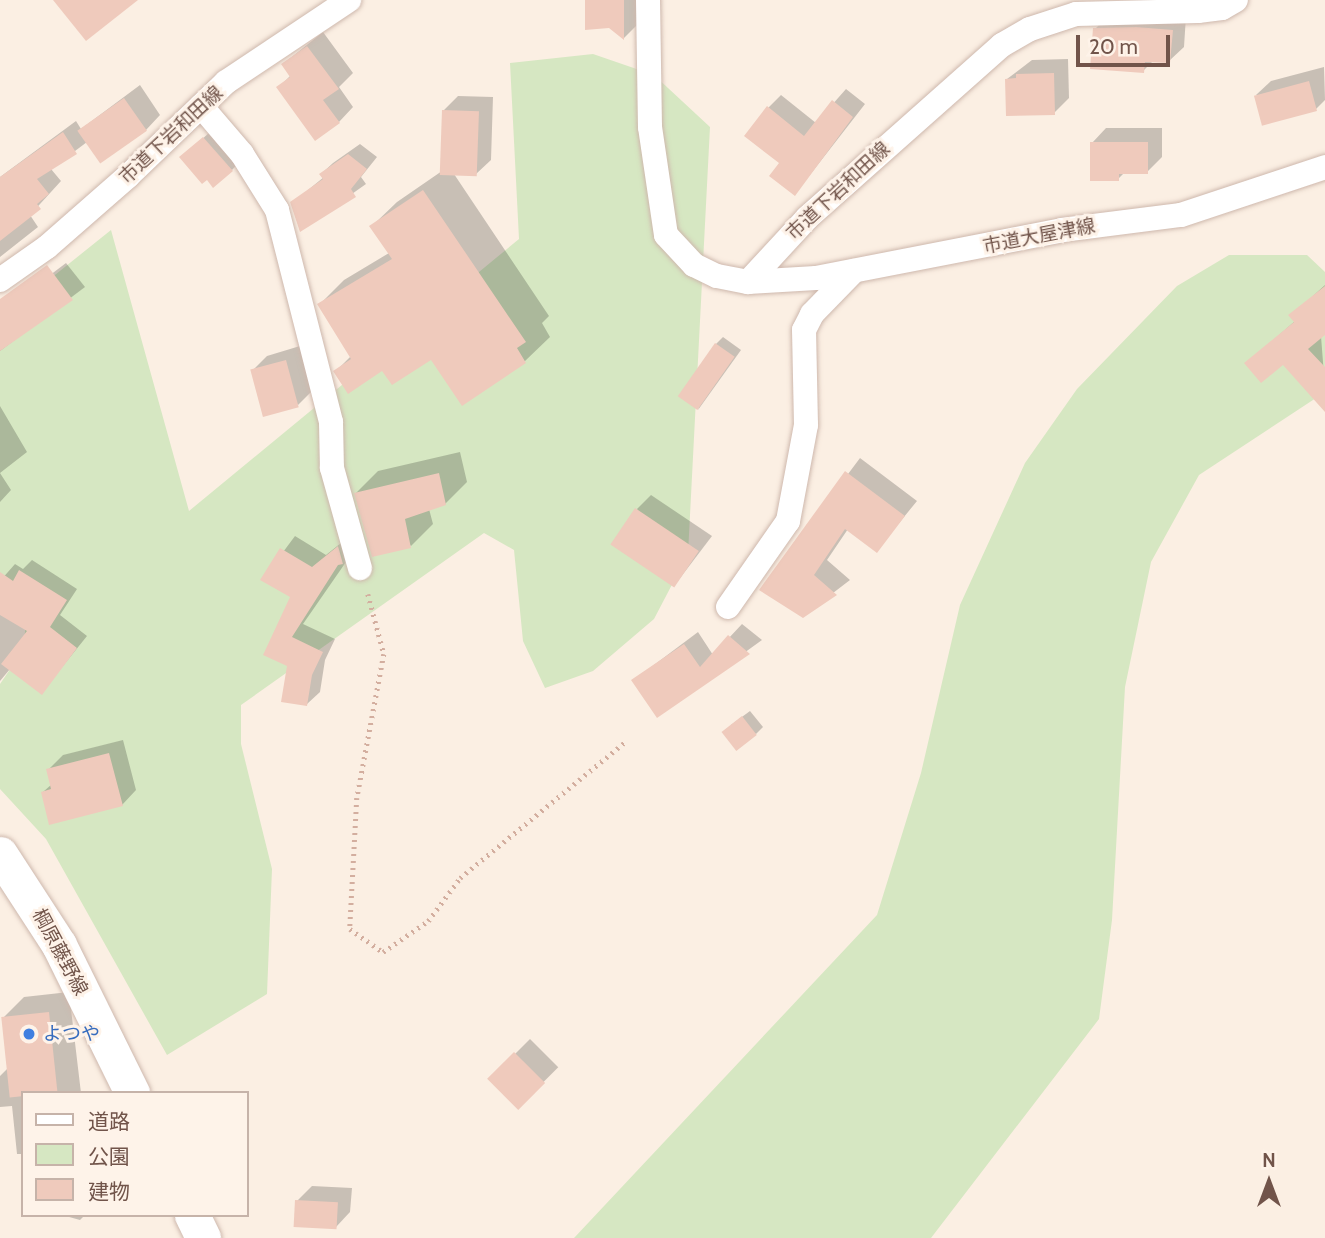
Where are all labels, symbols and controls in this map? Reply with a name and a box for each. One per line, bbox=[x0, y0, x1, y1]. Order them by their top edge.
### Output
scale bar bbox=[1080, 21, 1174, 65]
text: 20 m bbox=[1089, 34, 1138, 59]
street label: 市道下岩和田線 bbox=[115, 81, 227, 189]
street label: 市道下岩和田線 bbox=[782, 137, 894, 245]
street label: 市道大屋津線 bbox=[981, 214, 1097, 258]
street label: 棡原藤野線 bbox=[28, 905, 92, 999]
place label: よつや bbox=[43, 1023, 100, 1045]
marker: よつや bbox=[21, 1026, 37, 1042]
legend bbox=[21, 1091, 248, 1217]
text: 道路 bbox=[88, 1109, 130, 1134]
text: 公園 bbox=[88, 1144, 130, 1169]
north arrow bbox=[1234, 1147, 1304, 1217]
text: N bbox=[1262, 1149, 1276, 1172]
text: 建物 bbox=[88, 1179, 130, 1204]

